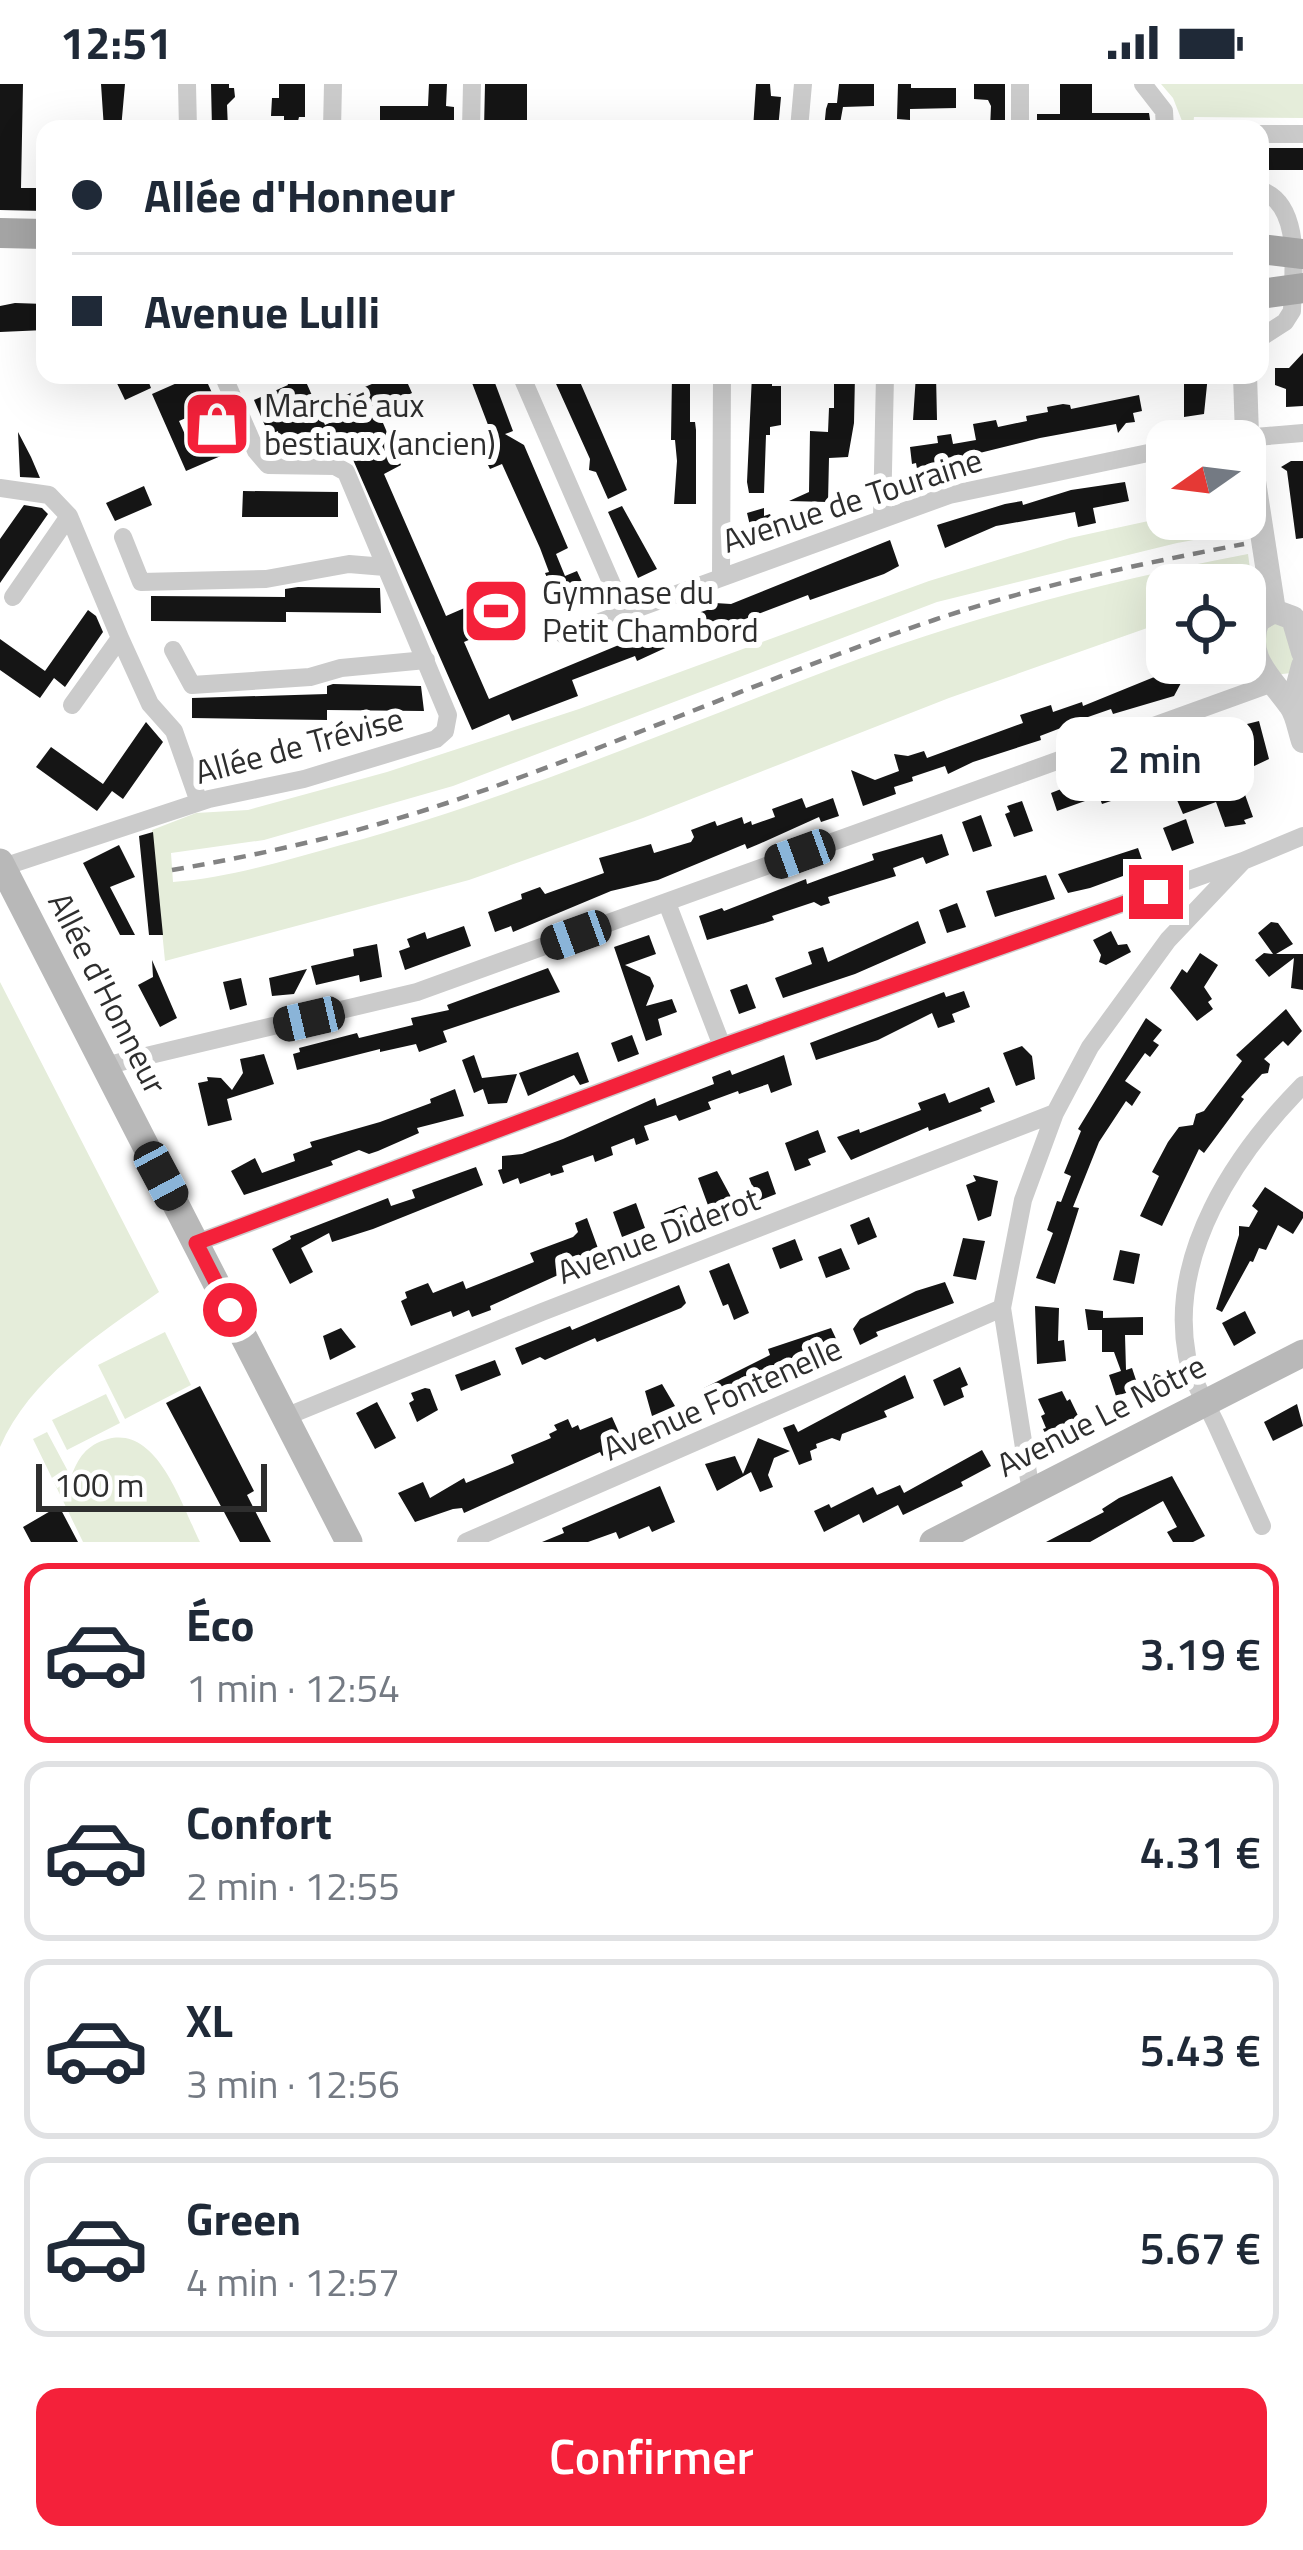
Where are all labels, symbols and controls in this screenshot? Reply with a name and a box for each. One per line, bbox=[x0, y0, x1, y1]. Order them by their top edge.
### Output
text: 12:51 bbox=[60, 8, 172, 76]
text: Allée d'Honneur bbox=[144, 161, 455, 229]
text: Avenue Lulli bbox=[144, 277, 380, 345]
place label: Marché aux bestiaux (ancien) bbox=[264, 380, 496, 468]
shop icon: Marché aux bestiaux (ancien) bbox=[182, 389, 252, 459]
north arrow bbox=[1146, 420, 1266, 540]
map controls bbox=[1146, 420, 1266, 684]
street label: Avenue de Touraine bbox=[716, 434, 988, 566]
button: locate bbox=[1146, 564, 1266, 684]
place label: Gymnase du Petit Chambord bbox=[542, 567, 759, 655]
sports icon: Gymnase du Petit Chambord bbox=[461, 576, 531, 646]
street label: Allée de Trévise bbox=[189, 693, 409, 797]
callout: 2 min bbox=[1057, 718, 1255, 802]
text: 2 min bbox=[1108, 729, 1202, 788]
car bbox=[760, 825, 840, 883]
route end bbox=[1129, 865, 1183, 919]
street label: Allée d'Honneur bbox=[36, 883, 180, 1103]
car bbox=[536, 906, 616, 964]
car bbox=[270, 993, 348, 1045]
car bbox=[128, 1136, 194, 1216]
street label: Avenue Diderot bbox=[550, 1173, 767, 1297]
route start bbox=[203, 1283, 257, 1337]
street label: Avenue Fontenelle bbox=[595, 1323, 849, 1473]
street label: Avenue Le Nôtre bbox=[988, 1341, 1214, 1489]
scale bar bbox=[36, 1458, 267, 1511]
text: 100 m bbox=[54, 1460, 144, 1510]
text: Éco bbox=[186, 1590, 255, 1658]
icon: car bbox=[42, 1599, 150, 1707]
text: 3.19 € bbox=[1140, 1619, 1261, 1687]
text: 1 min · 12:54 bbox=[186, 1658, 400, 1717]
text: Confort bbox=[186, 1788, 332, 1856]
icon: car bbox=[42, 1797, 150, 1905]
text: 4.31 € bbox=[1140, 1817, 1261, 1885]
text: 2 min · 12:55 bbox=[186, 1856, 400, 1915]
text: XL bbox=[186, 1986, 233, 2054]
icon: car bbox=[42, 1995, 150, 2103]
text: 5.43 € bbox=[1140, 2015, 1261, 2083]
text: 3 min · 12:56 bbox=[186, 2054, 400, 2113]
text: Green bbox=[186, 2184, 301, 2252]
icon: car bbox=[42, 2193, 150, 2301]
text: 5.67 € bbox=[1140, 2213, 1261, 2281]
text: 4 min · 12:57 bbox=[186, 2252, 400, 2311]
button: Confirmer bbox=[36, 2388, 1267, 2526]

